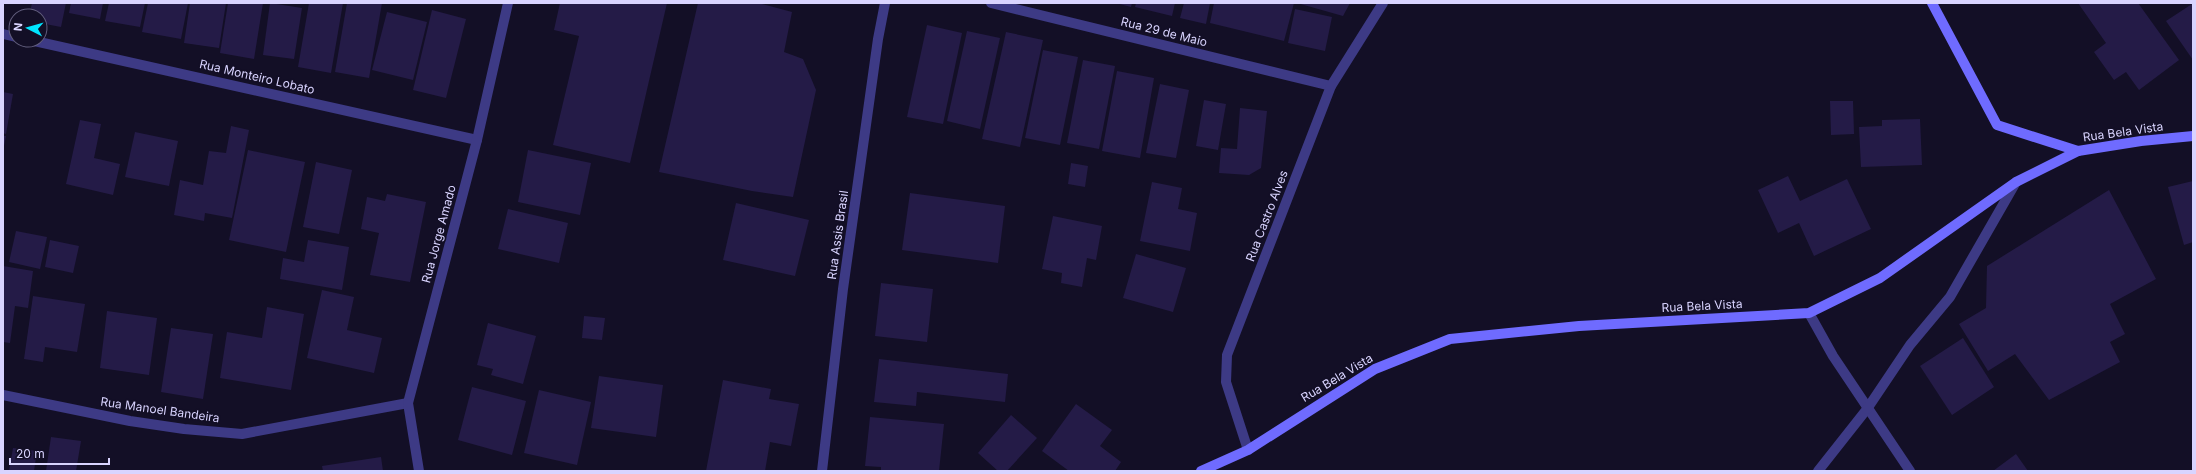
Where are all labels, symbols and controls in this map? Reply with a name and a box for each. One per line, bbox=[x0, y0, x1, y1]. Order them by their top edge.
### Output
north arrow bbox=[8, 8, 48, 48]
street label: Rua 29 de Maio bbox=[1119, 14, 1209, 49]
text: N bbox=[11, 22, 25, 32]
street label: Rua Monteiro Lobato bbox=[198, 56, 316, 97]
street label: Rua Bela Vista bbox=[2082, 118, 2164, 145]
street label: Rua Castro Alves bbox=[1242, 168, 1291, 264]
street label: Rua Jorge Amado bbox=[418, 183, 459, 285]
street label: Rua Assis Brasil bbox=[824, 189, 851, 280]
street label: Rua Bela Vista bbox=[1661, 296, 1743, 315]
street label: Rua Bela Vista bbox=[1298, 350, 1375, 405]
street label: Rua Manoel Bandeira bbox=[99, 394, 221, 425]
scale bar bbox=[10, 440, 109, 466]
text: 20 m bbox=[16, 446, 45, 461]

